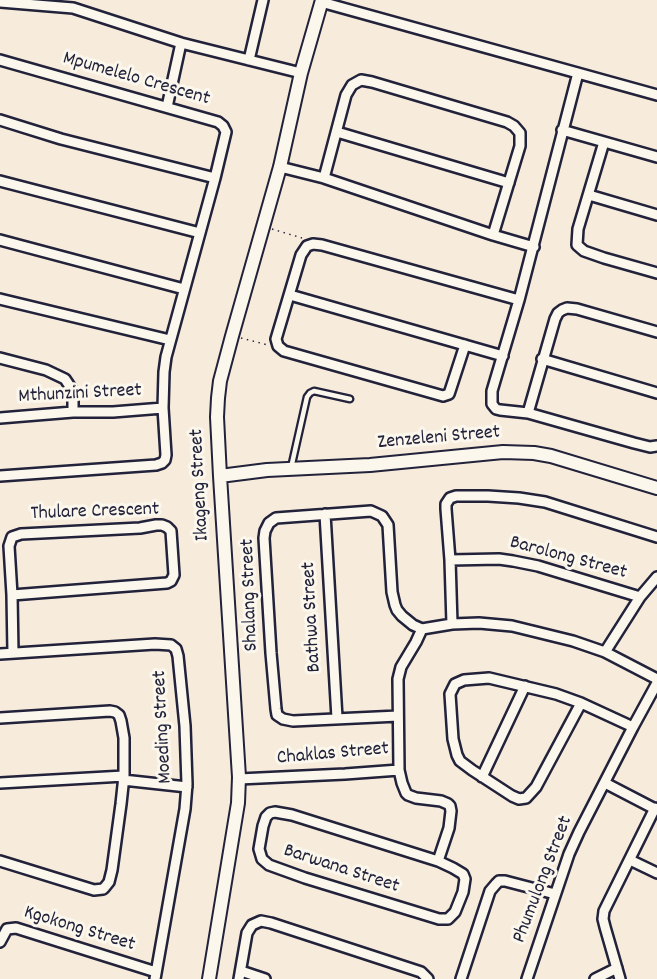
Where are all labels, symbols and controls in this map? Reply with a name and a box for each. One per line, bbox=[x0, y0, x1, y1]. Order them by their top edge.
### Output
street label: Mpumelelo Crescent bbox=[60, 48, 212, 112]
street label: Mthunzini Street bbox=[18, 380, 142, 410]
street label: Zenzeleni Street bbox=[377, 422, 501, 456]
street label: Ikageng Street bbox=[186, 428, 216, 542]
street label: Thulare Crescent bbox=[30, 499, 160, 527]
street label: Barolong Street bbox=[507, 532, 629, 586]
street label: Shalang Street bbox=[237, 538, 265, 652]
street label: Bathwa Street bbox=[298, 561, 328, 673]
street label: Moeding Street bbox=[149, 670, 179, 784]
street label: Chaklas Street bbox=[276, 738, 390, 772]
street label: Phumulong Street bbox=[509, 813, 579, 947]
street label: Barwana Street bbox=[280, 840, 402, 900]
street label: Kgokong Street bbox=[20, 902, 138, 958]

